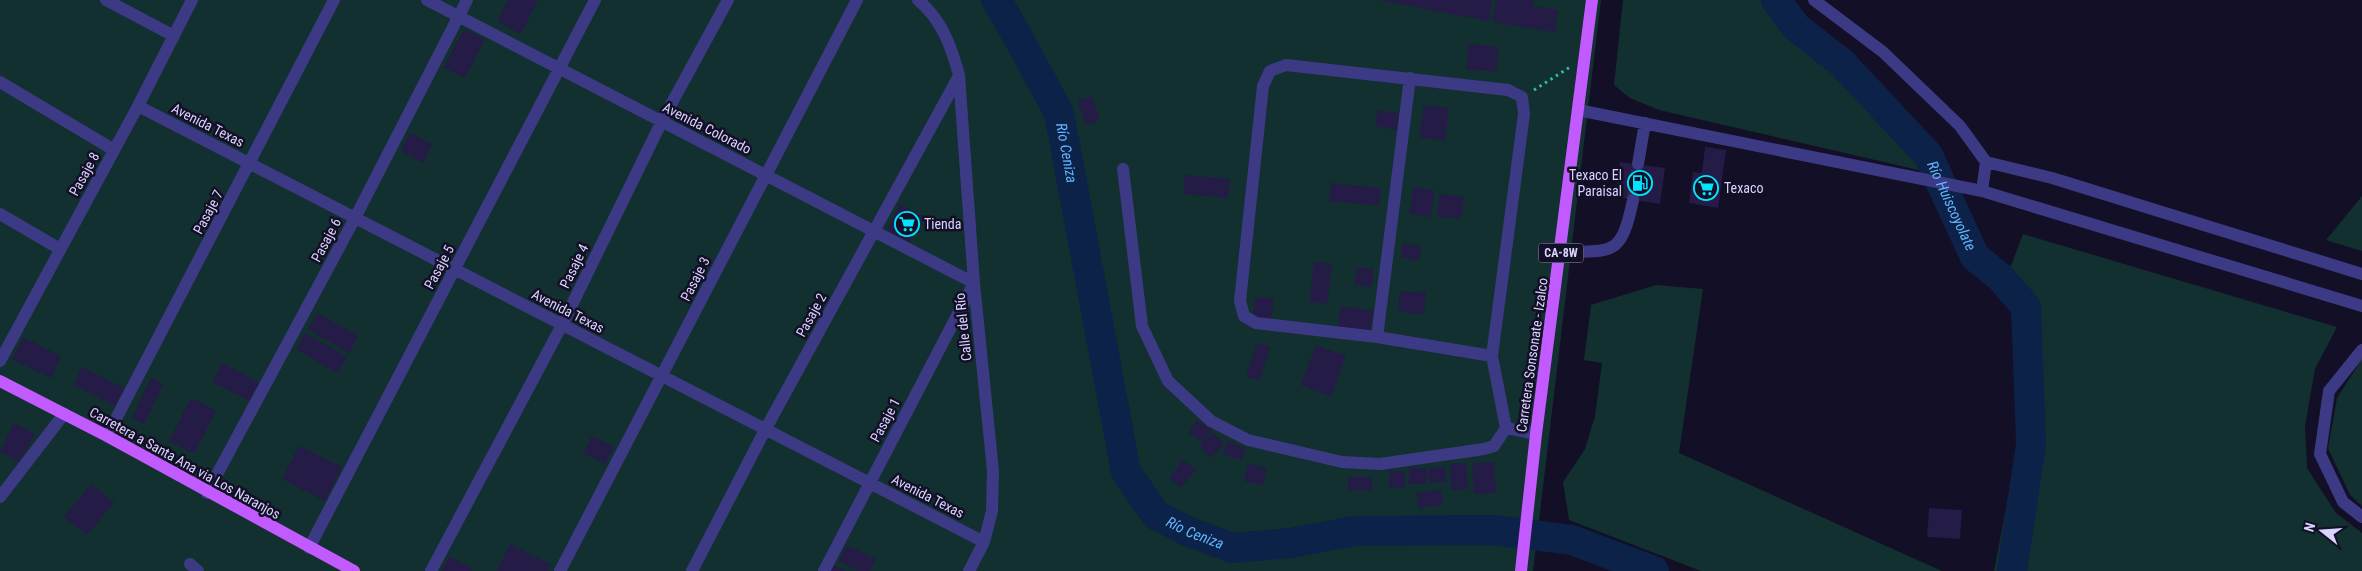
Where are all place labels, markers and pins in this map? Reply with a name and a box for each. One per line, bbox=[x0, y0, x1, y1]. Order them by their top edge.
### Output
place label: Texaco El Paraisal bbox=[1569, 167, 1622, 199]
fuel station icon: Texaco El Paraisal bbox=[1627, 170, 1653, 196]
supermarket icon: Texaco bbox=[1693, 175, 1719, 201]
place label: Texaco bbox=[1724, 180, 1764, 196]
supermarket icon: Tienda bbox=[894, 211, 920, 237]
place label: Tienda bbox=[924, 216, 962, 232]

